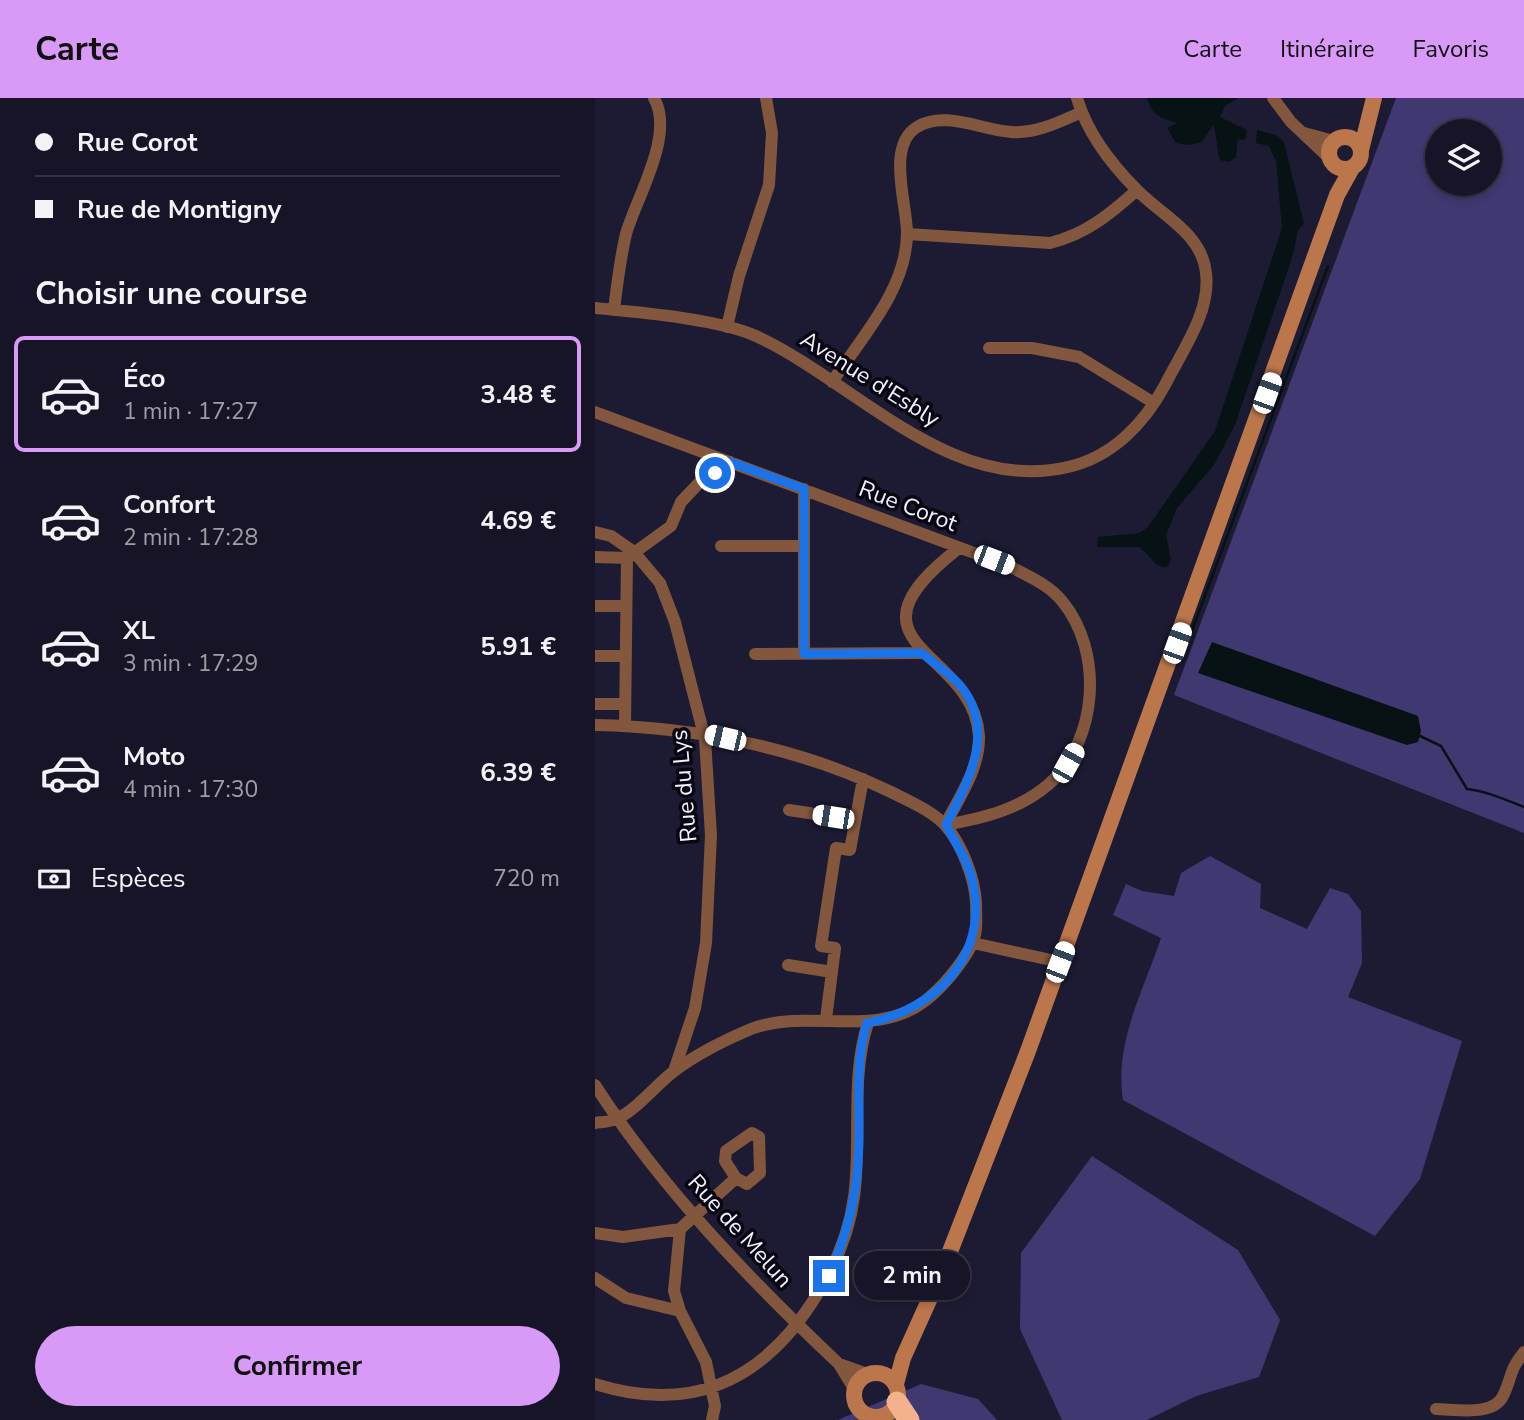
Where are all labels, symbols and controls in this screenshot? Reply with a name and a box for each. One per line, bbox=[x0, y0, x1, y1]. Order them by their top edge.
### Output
text: Carte bbox=[35, 27, 119, 72]
text: Carte bbox=[1183, 33, 1242, 65]
text: Itinéraire bbox=[1280, 33, 1374, 65]
text: Favoris bbox=[1412, 33, 1489, 65]
map controls bbox=[1425, 119, 1502, 196]
button: layers bbox=[1425, 119, 1502, 196]
text: Rue Corot bbox=[77, 125, 198, 160]
text: Rue de Montigny bbox=[77, 192, 282, 227]
text: Choisir une course bbox=[35, 272, 307, 315]
street label: Avenue d'Esbly bbox=[794, 324, 946, 434]
text: Éco bbox=[123, 361, 165, 396]
icon: car bbox=[39, 363, 102, 426]
car bbox=[1250, 370, 1285, 416]
text: 3.48 € bbox=[480, 377, 556, 412]
text: 1 min · 17:27 bbox=[123, 396, 258, 427]
route start bbox=[699, 457, 731, 489]
street label: Rue Corot bbox=[854, 473, 962, 539]
text: Confort bbox=[123, 487, 215, 522]
icon: car bbox=[39, 489, 102, 552]
text: 4.69 € bbox=[480, 503, 556, 538]
text: 2 min · 17:28 bbox=[123, 522, 258, 553]
car bbox=[971, 543, 1018, 577]
text: XL bbox=[123, 613, 155, 648]
icon: car bbox=[39, 615, 102, 678]
car bbox=[1160, 620, 1195, 666]
text: 5.91 € bbox=[480, 629, 556, 664]
text: 3 min · 17:29 bbox=[123, 648, 258, 679]
car bbox=[703, 723, 748, 753]
street label: Rue du Lys bbox=[664, 728, 704, 844]
text: Moto bbox=[123, 739, 185, 774]
car bbox=[1049, 740, 1088, 786]
icon: car bbox=[39, 741, 102, 804]
text: 6.39 € bbox=[480, 755, 556, 790]
text: 4 min · 17:30 bbox=[123, 774, 258, 805]
car bbox=[811, 803, 856, 831]
icon: cash bbox=[35, 860, 73, 898]
text: Espèces bbox=[91, 861, 186, 896]
text: 720 m bbox=[493, 863, 560, 894]
car bbox=[1043, 939, 1078, 985]
street label: Rue de Melun bbox=[681, 1168, 799, 1294]
callout: 2 min bbox=[853, 1252, 969, 1300]
route end bbox=[813, 1260, 845, 1292]
text: 2 min bbox=[882, 1260, 942, 1291]
button: Confirmer bbox=[35, 1326, 560, 1406]

